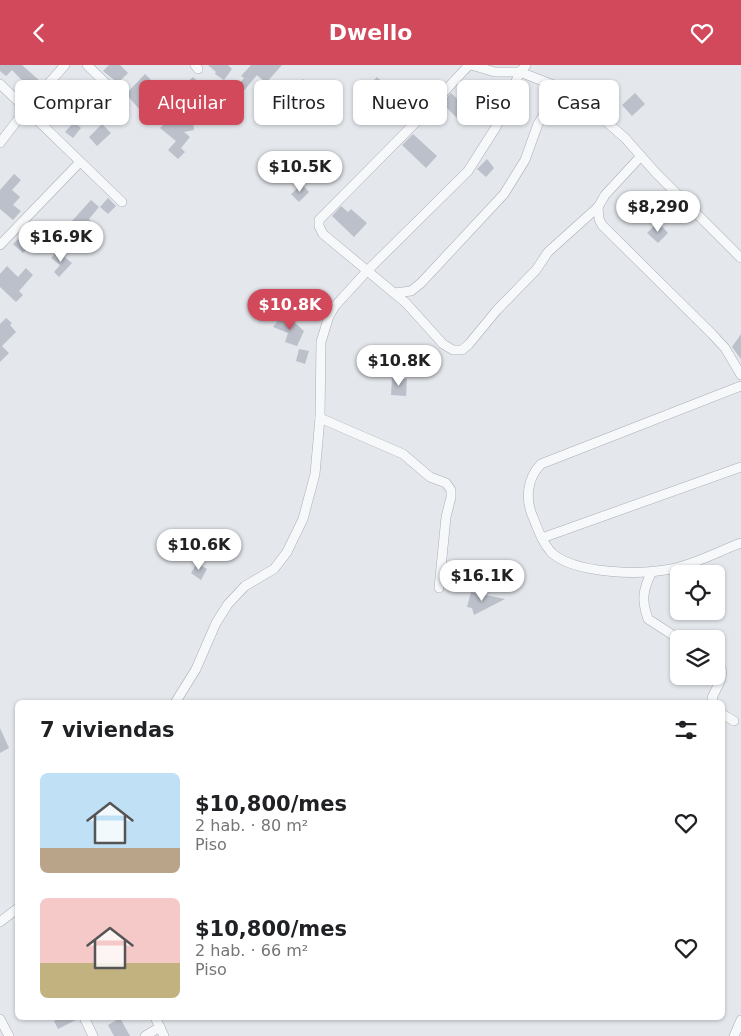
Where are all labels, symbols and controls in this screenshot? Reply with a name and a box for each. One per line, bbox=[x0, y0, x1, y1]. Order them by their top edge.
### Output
icon: back bbox=[25, 19, 53, 47]
icon: heart bbox=[688, 19, 716, 47]
text: Dwello bbox=[329, 20, 412, 45]
chip: Comprar bbox=[15, 80, 129, 125]
chip: Alquilar bbox=[139, 80, 244, 125]
chip: Filtros bbox=[254, 80, 343, 125]
chip: Nuevo bbox=[353, 80, 447, 125]
chip: Piso bbox=[457, 80, 529, 125]
chip: Casa bbox=[539, 80, 619, 125]
pin: $10.5K bbox=[259, 151, 341, 193]
text: $10.5K bbox=[268, 157, 332, 176]
pin: $8,290 bbox=[617, 191, 699, 233]
text: $8,290 bbox=[627, 197, 689, 216]
pin: $16.9K bbox=[20, 221, 102, 263]
text: $16.9K bbox=[29, 227, 93, 246]
pin: $10.8K bbox=[249, 289, 331, 331]
text: $10.8K bbox=[258, 295, 322, 314]
pin: $10.8K bbox=[358, 345, 440, 387]
text: $10.8K bbox=[367, 351, 431, 370]
pin: $10.6K bbox=[158, 529, 240, 571]
text: $10.6K bbox=[167, 535, 231, 554]
pin: $16.1K bbox=[441, 559, 523, 602]
map controls bbox=[670, 565, 725, 685]
button: locate bbox=[670, 565, 725, 620]
text: $16.1K bbox=[450, 566, 514, 585]
button: layers bbox=[670, 630, 725, 685]
icon: filters bbox=[672, 716, 700, 744]
text: 7 viviendas bbox=[40, 718, 175, 742]
text: $10,800/mes bbox=[195, 792, 347, 816]
icon: home bbox=[80, 793, 140, 853]
icon: heart bbox=[672, 809, 700, 837]
text: 2 hab. · 80 m² bbox=[195, 816, 308, 835]
text: Piso bbox=[195, 835, 227, 854]
text: $10,800/mes bbox=[195, 917, 347, 941]
icon: home bbox=[80, 918, 140, 978]
icon: heart bbox=[672, 934, 700, 962]
text: 2 hab. · 66 m² bbox=[195, 941, 308, 960]
text: Piso bbox=[195, 960, 227, 979]

